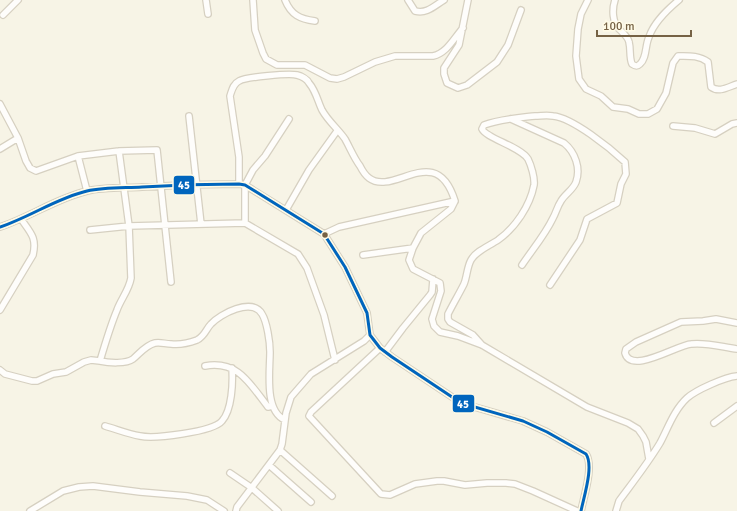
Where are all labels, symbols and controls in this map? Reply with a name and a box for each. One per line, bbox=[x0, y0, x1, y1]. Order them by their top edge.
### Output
scale bar bbox=[597, 12, 691, 38]
text: 100 m bbox=[603, 19, 635, 34]
line badge: 45 bbox=[173, 175, 195, 195]
text: 45 bbox=[178, 179, 190, 192]
unlabelled marker bbox=[320, 230, 330, 240]
line badge: 45 bbox=[452, 394, 475, 413]
text: 45 bbox=[457, 398, 469, 411]

